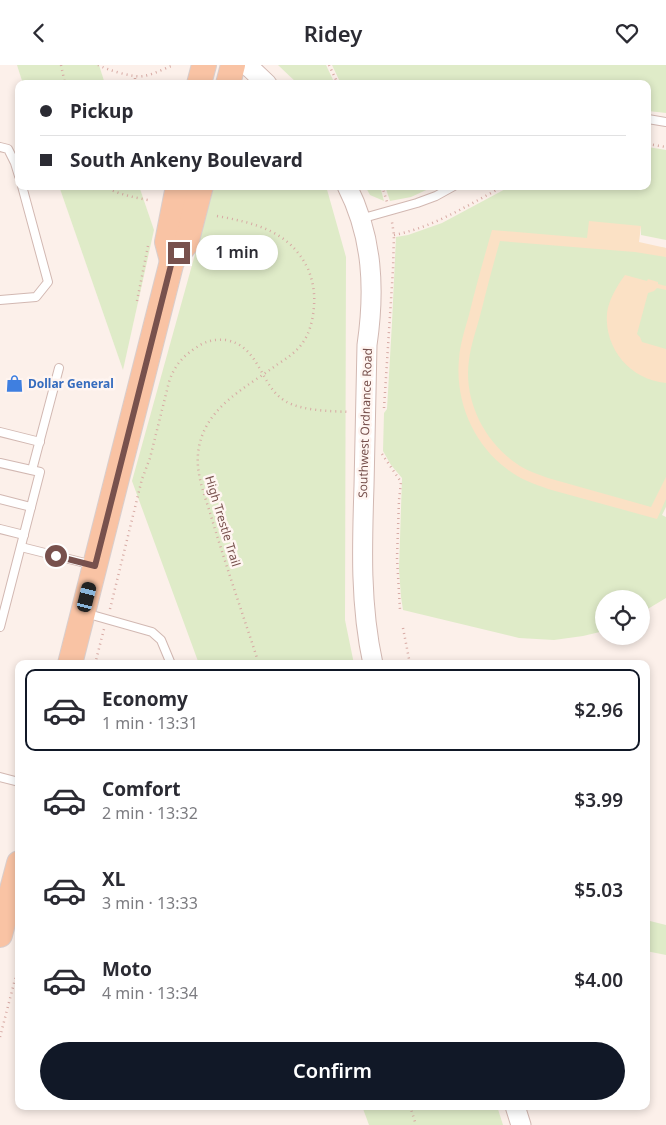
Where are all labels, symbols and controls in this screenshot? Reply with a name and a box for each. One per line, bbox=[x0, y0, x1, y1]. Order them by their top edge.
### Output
text: Ridey bbox=[304, 18, 362, 48]
icon: back bbox=[25, 19, 53, 47]
icon: heart bbox=[613, 19, 641, 47]
text: Pickup bbox=[70, 98, 133, 124]
text: South Ankeny Boulevard bbox=[70, 147, 303, 173]
callout: 1 min bbox=[196, 235, 279, 271]
text: 1 min bbox=[215, 241, 259, 263]
route end bbox=[168, 242, 190, 264]
street label: Southwest Ordnance Road bbox=[354, 348, 376, 498]
shop icon: Dollar General bbox=[4, 373, 24, 393]
place label: Dollar General bbox=[28, 375, 114, 392]
street label: High Trestle Trail bbox=[201, 473, 245, 569]
route start bbox=[45, 545, 67, 567]
car bbox=[76, 581, 97, 613]
map controls bbox=[595, 590, 650, 645]
button: locate bbox=[595, 590, 650, 645]
text: Economy bbox=[102, 686, 188, 712]
icon: car bbox=[42, 688, 87, 733]
text: $2.96 bbox=[574, 697, 623, 723]
text: 1 min · 13:31 bbox=[102, 712, 198, 734]
text: Comfort bbox=[102, 776, 181, 802]
icon: car bbox=[42, 778, 87, 823]
text: $3.99 bbox=[574, 787, 623, 813]
text: 2 min · 13:32 bbox=[102, 802, 198, 824]
text: XL bbox=[102, 866, 125, 892]
icon: car bbox=[42, 868, 87, 913]
text: $5.03 bbox=[574, 877, 623, 903]
text: 3 min · 13:33 bbox=[102, 892, 198, 914]
text: Moto bbox=[102, 956, 152, 982]
icon: car bbox=[42, 958, 87, 1003]
text: $4.00 bbox=[574, 967, 623, 993]
text: 4 min · 13:34 bbox=[102, 982, 198, 1004]
button: Confirm bbox=[40, 1042, 625, 1100]

